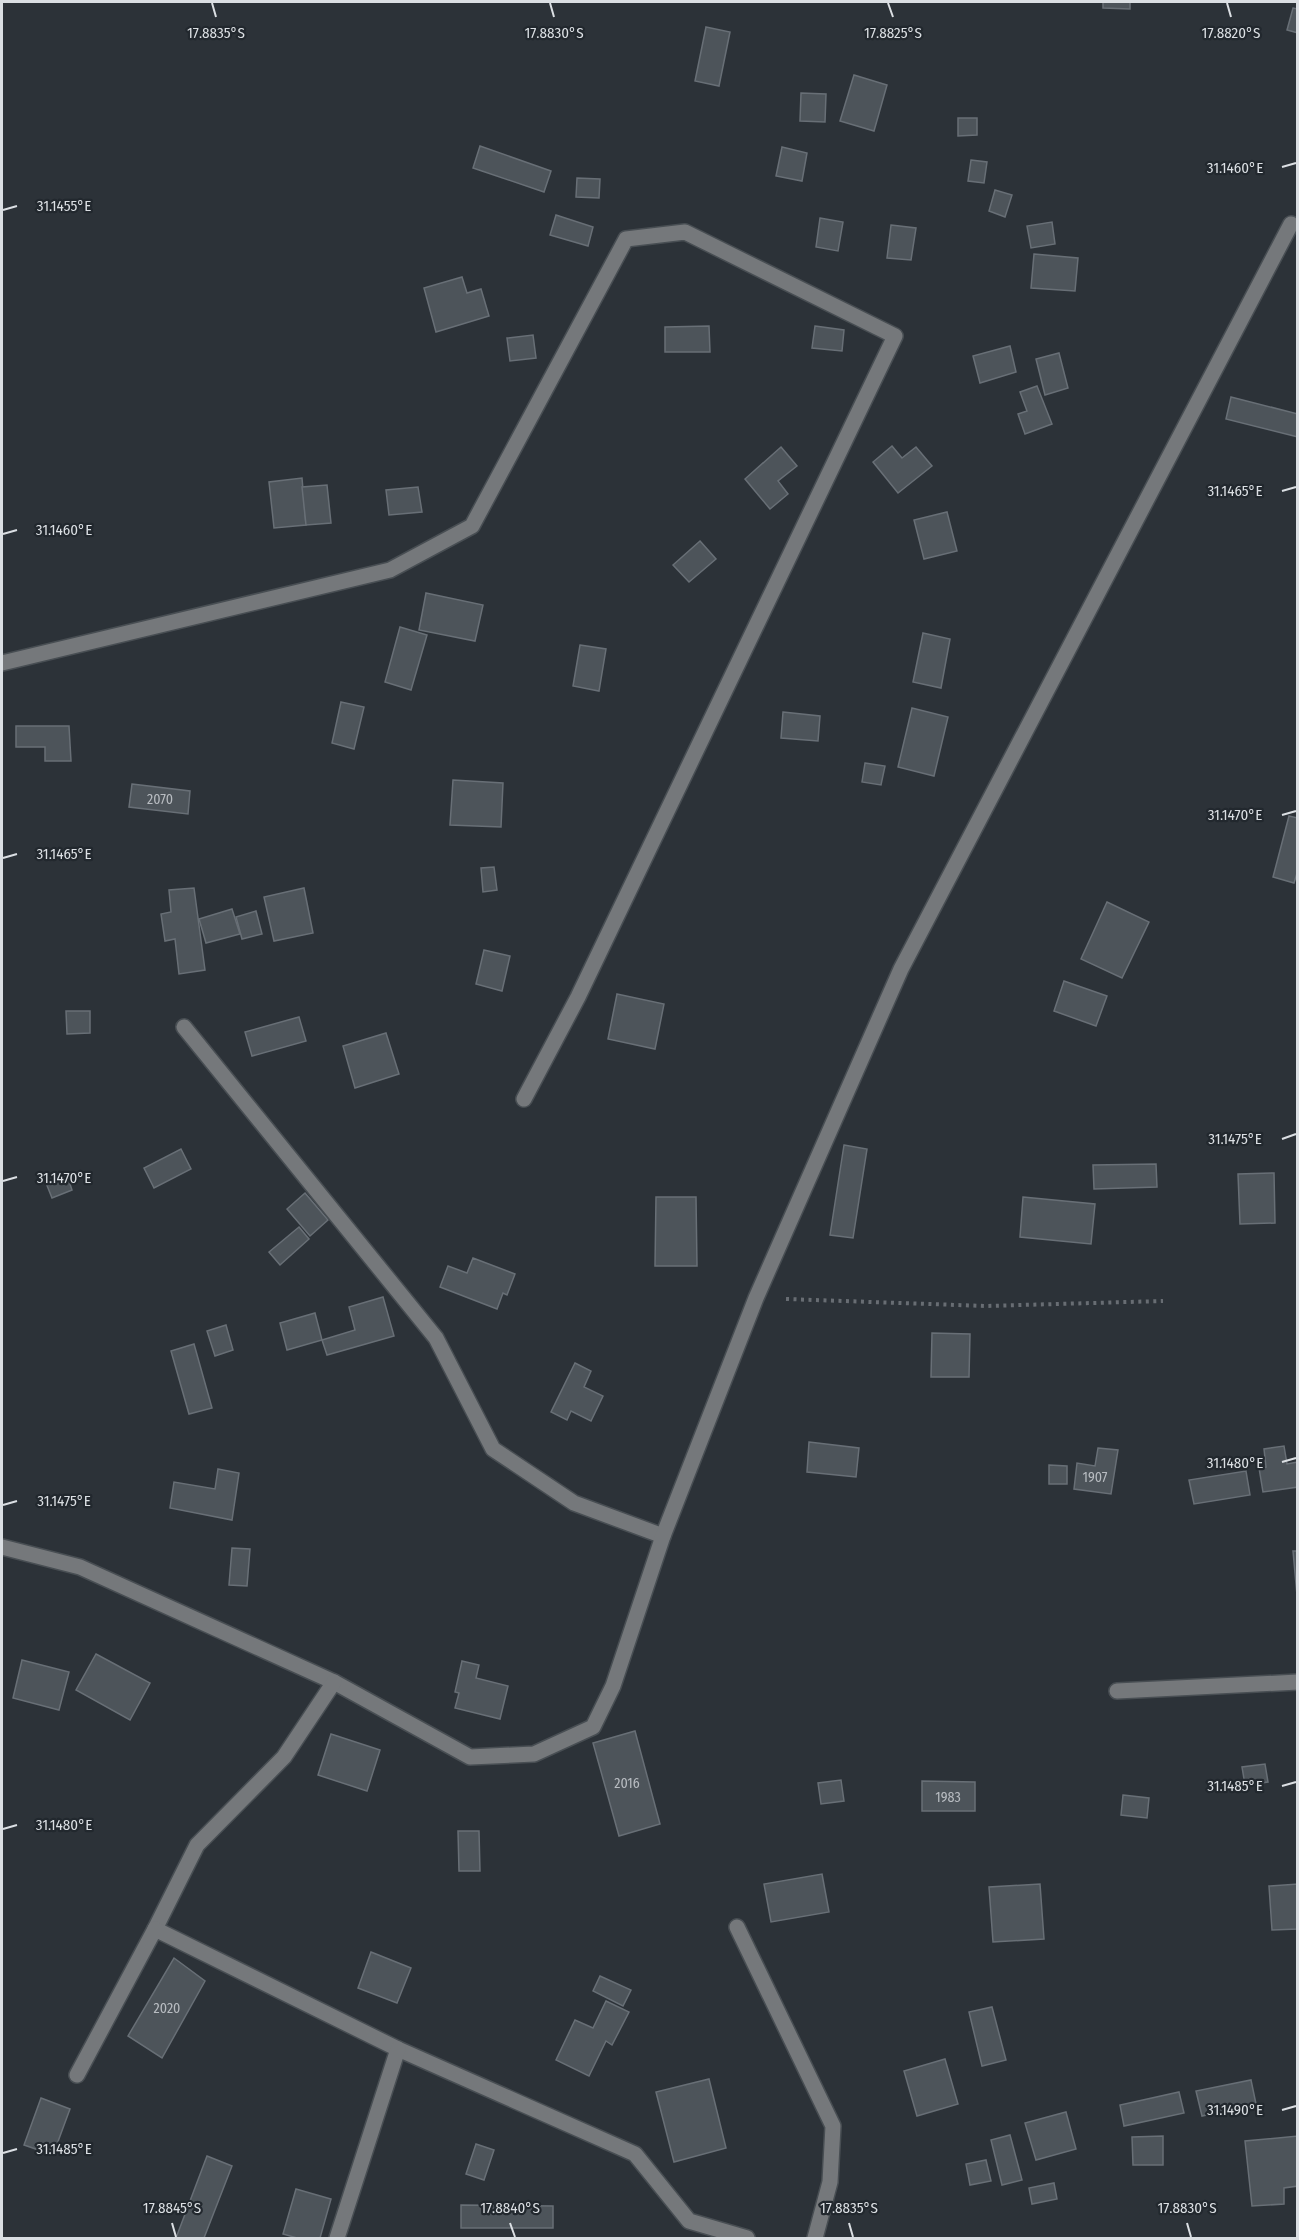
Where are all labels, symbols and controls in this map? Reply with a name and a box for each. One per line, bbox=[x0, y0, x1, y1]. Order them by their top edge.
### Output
text: 17.8835°S bbox=[187, 24, 245, 42]
text: 17.8830°S bbox=[524, 24, 584, 42]
text: 17.8825°S bbox=[864, 24, 922, 42]
text: 17.8820°S bbox=[1202, 24, 1260, 42]
text: 31.1460°E bbox=[1207, 159, 1263, 177]
text: 31.1455°E bbox=[37, 197, 91, 215]
text: 31.1465°E bbox=[1207, 482, 1263, 500]
text: 31.1460°E bbox=[36, 521, 92, 539]
house number: 2070 bbox=[147, 791, 173, 808]
text: 31.1470°E bbox=[1208, 806, 1262, 824]
text: 31.1465°E bbox=[36, 845, 92, 863]
text: 31.1475°E bbox=[1208, 1130, 1262, 1148]
text: 31.1470°E bbox=[37, 1169, 91, 1187]
text: 31.1480°E bbox=[1207, 1454, 1263, 1472]
house number: 1907 bbox=[1083, 1469, 1108, 1486]
text: 31.1475°E bbox=[37, 1492, 91, 1510]
house number: 2016 bbox=[614, 1775, 640, 1792]
text: 31.1485°E bbox=[1207, 1777, 1263, 1795]
house number: 1983 bbox=[935, 1789, 961, 1806]
text: 31.1480°E bbox=[36, 1816, 92, 1834]
house number: 2020 bbox=[154, 2000, 180, 2017]
text: 31.1490°E bbox=[1207, 2101, 1263, 2119]
text: 31.1485°E bbox=[36, 2140, 92, 2158]
text: 17.8845°S bbox=[143, 2199, 201, 2217]
text: 17.8840°S bbox=[480, 2199, 540, 2217]
text: 17.8835°S bbox=[820, 2199, 878, 2217]
text: 17.8830°S bbox=[1157, 2199, 1217, 2217]

